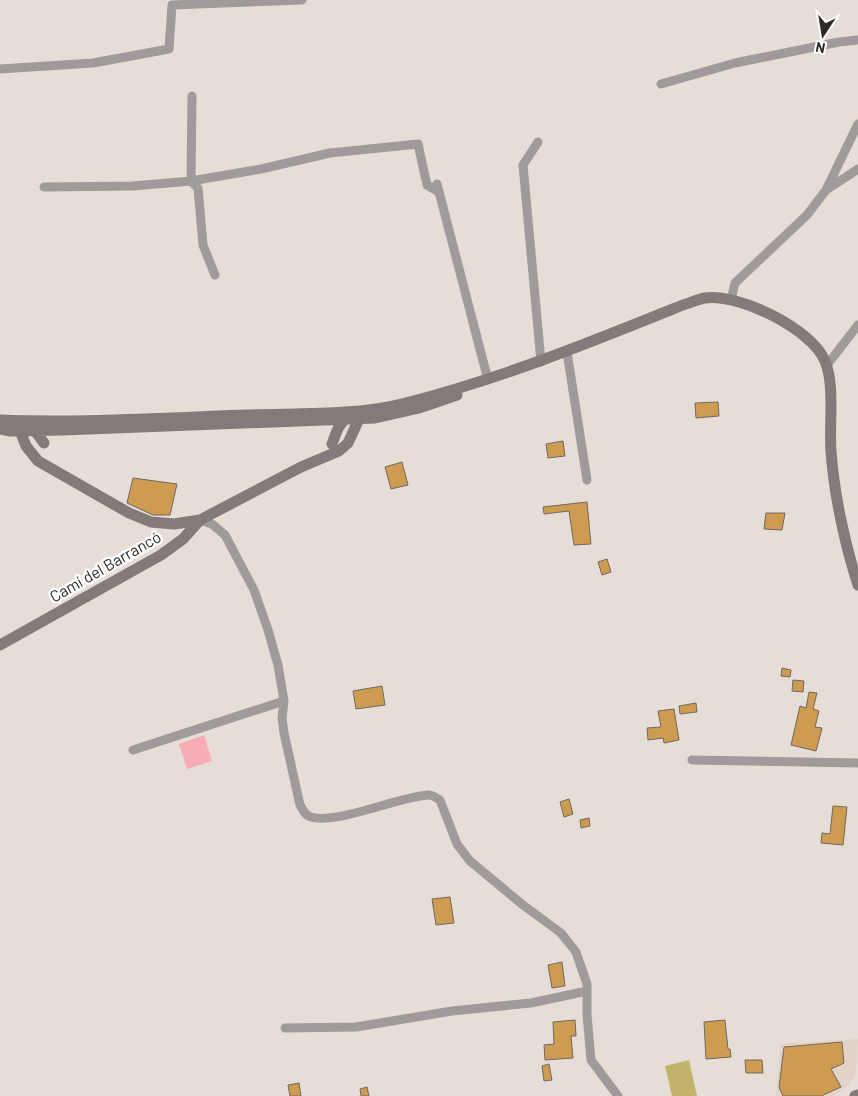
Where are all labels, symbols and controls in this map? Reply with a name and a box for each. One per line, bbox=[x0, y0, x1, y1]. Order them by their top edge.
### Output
north arrow bbox=[798, 10, 848, 60]
text: N bbox=[814, 39, 827, 57]
street label: Camí del Barrancó bbox=[46, 527, 164, 605]

